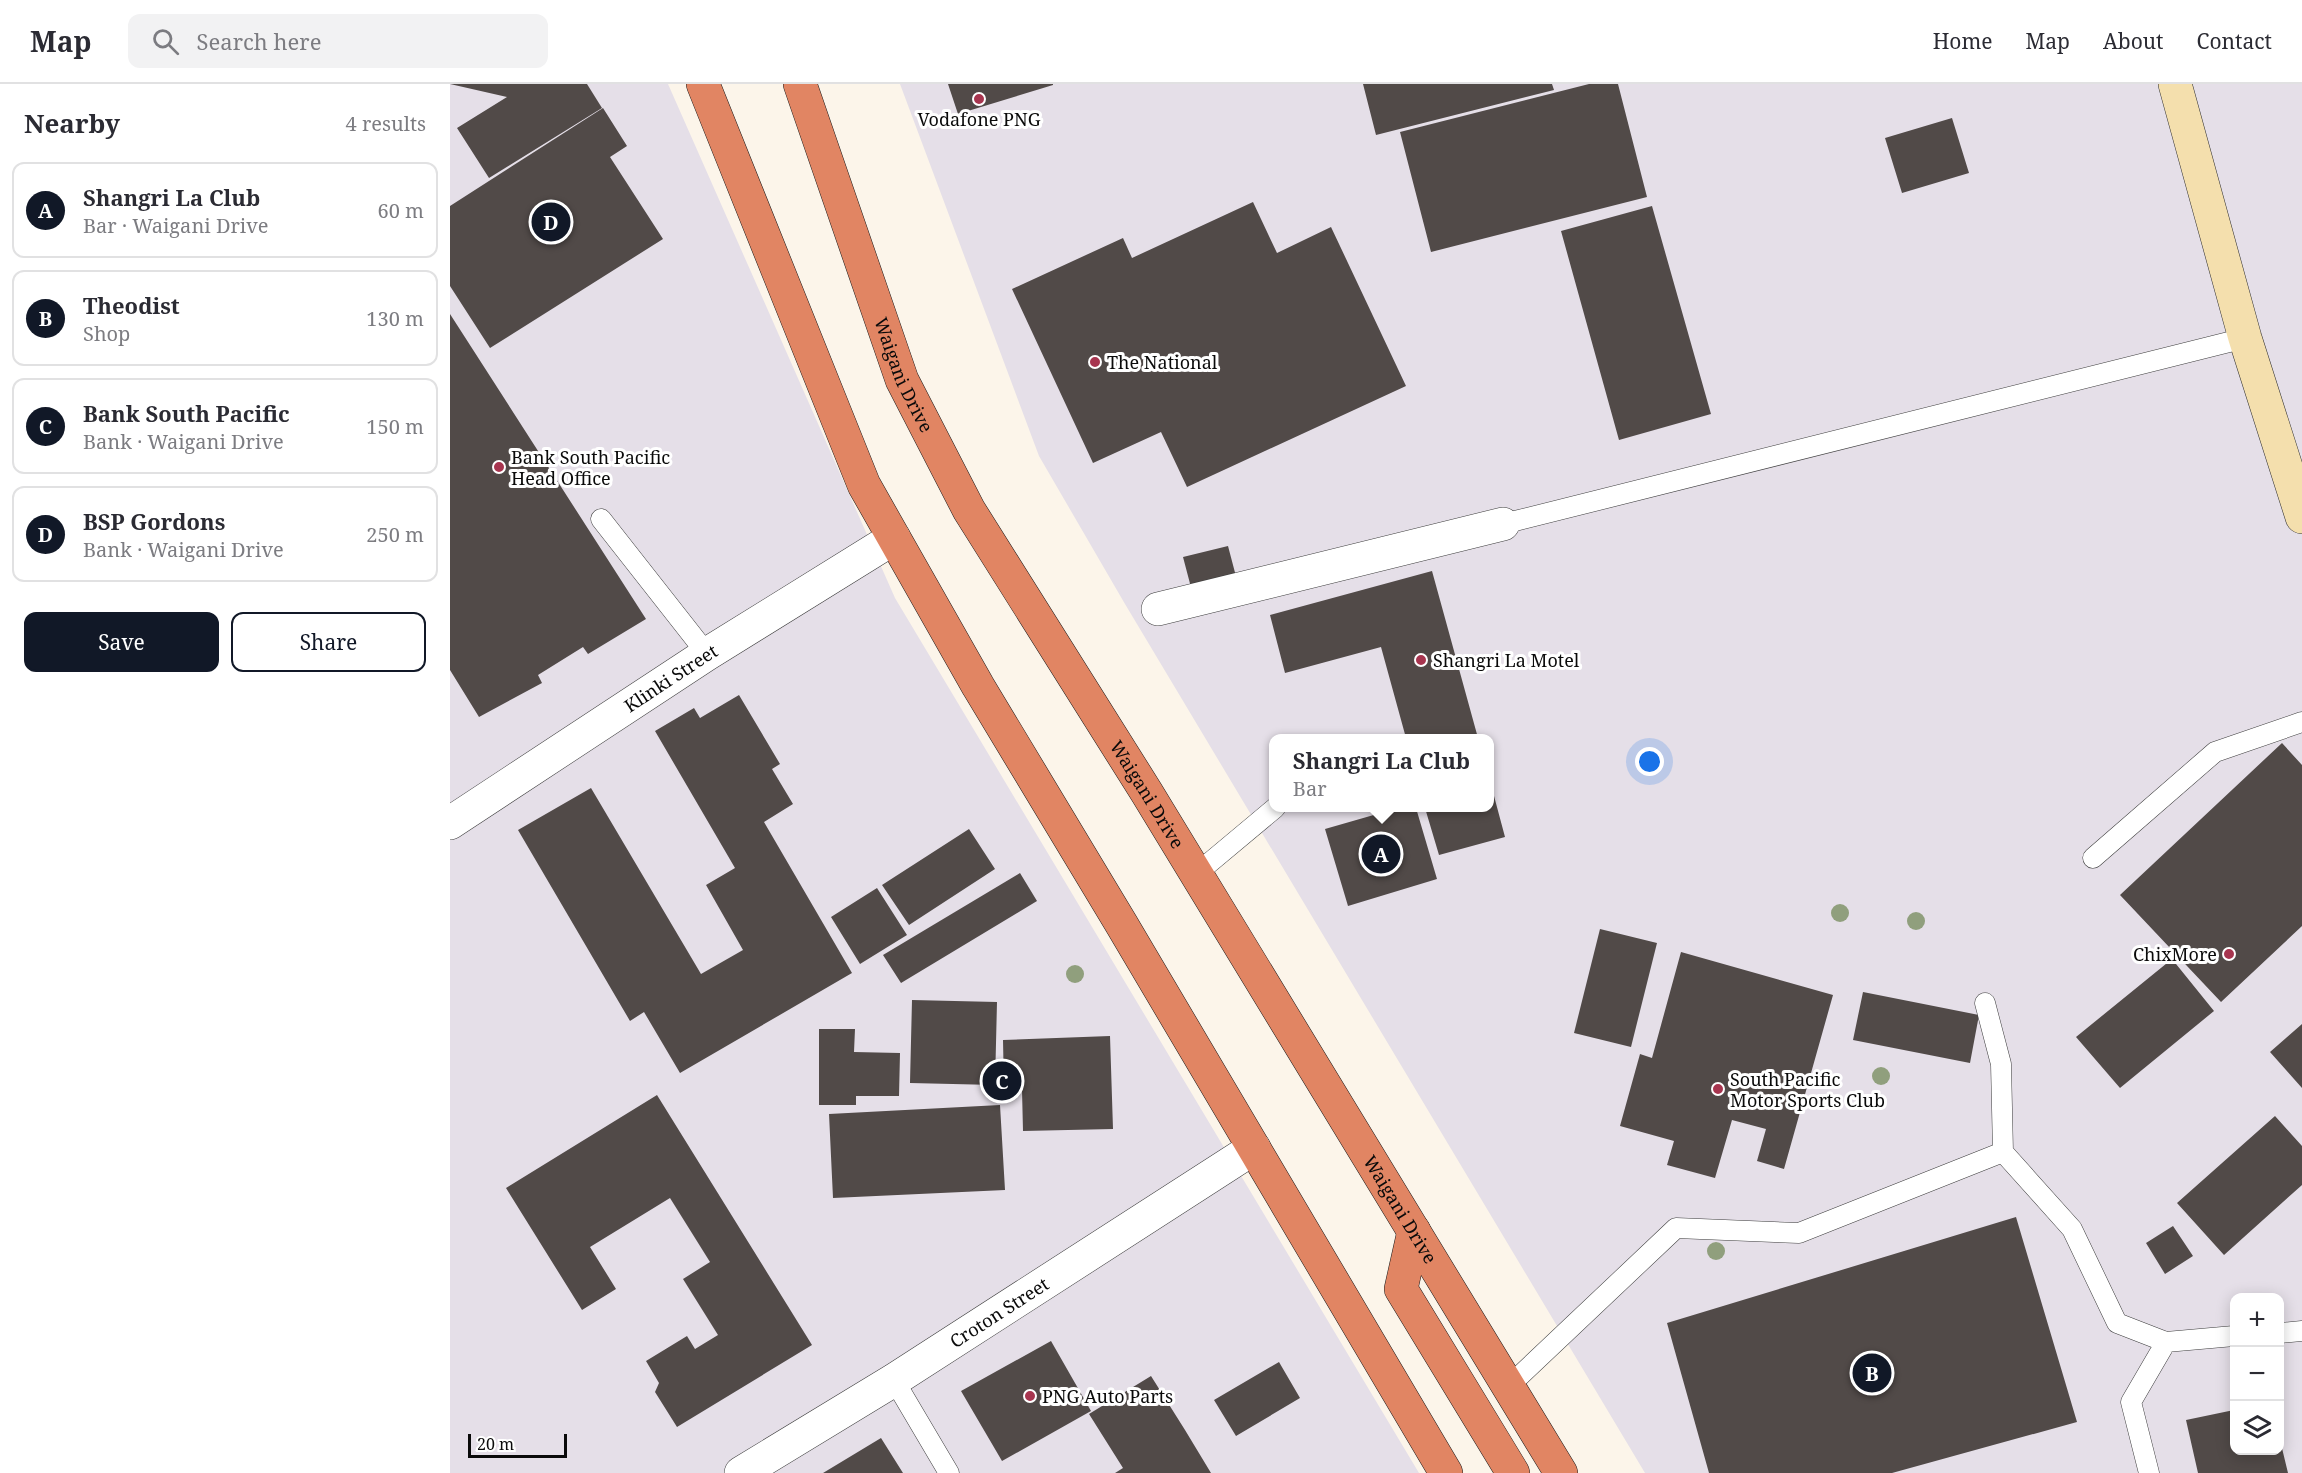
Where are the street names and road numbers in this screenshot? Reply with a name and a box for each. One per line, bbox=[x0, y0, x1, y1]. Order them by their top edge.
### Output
street label: Waigani Drive bbox=[869, 314, 939, 436]
street label: Klinki Street bbox=[619, 639, 722, 717]
street label: Waigani Drive bbox=[1105, 736, 1190, 853]
street label: Waigani Drive bbox=[1358, 1151, 1443, 1268]
street label: Croton Street bbox=[945, 1272, 1053, 1353]

